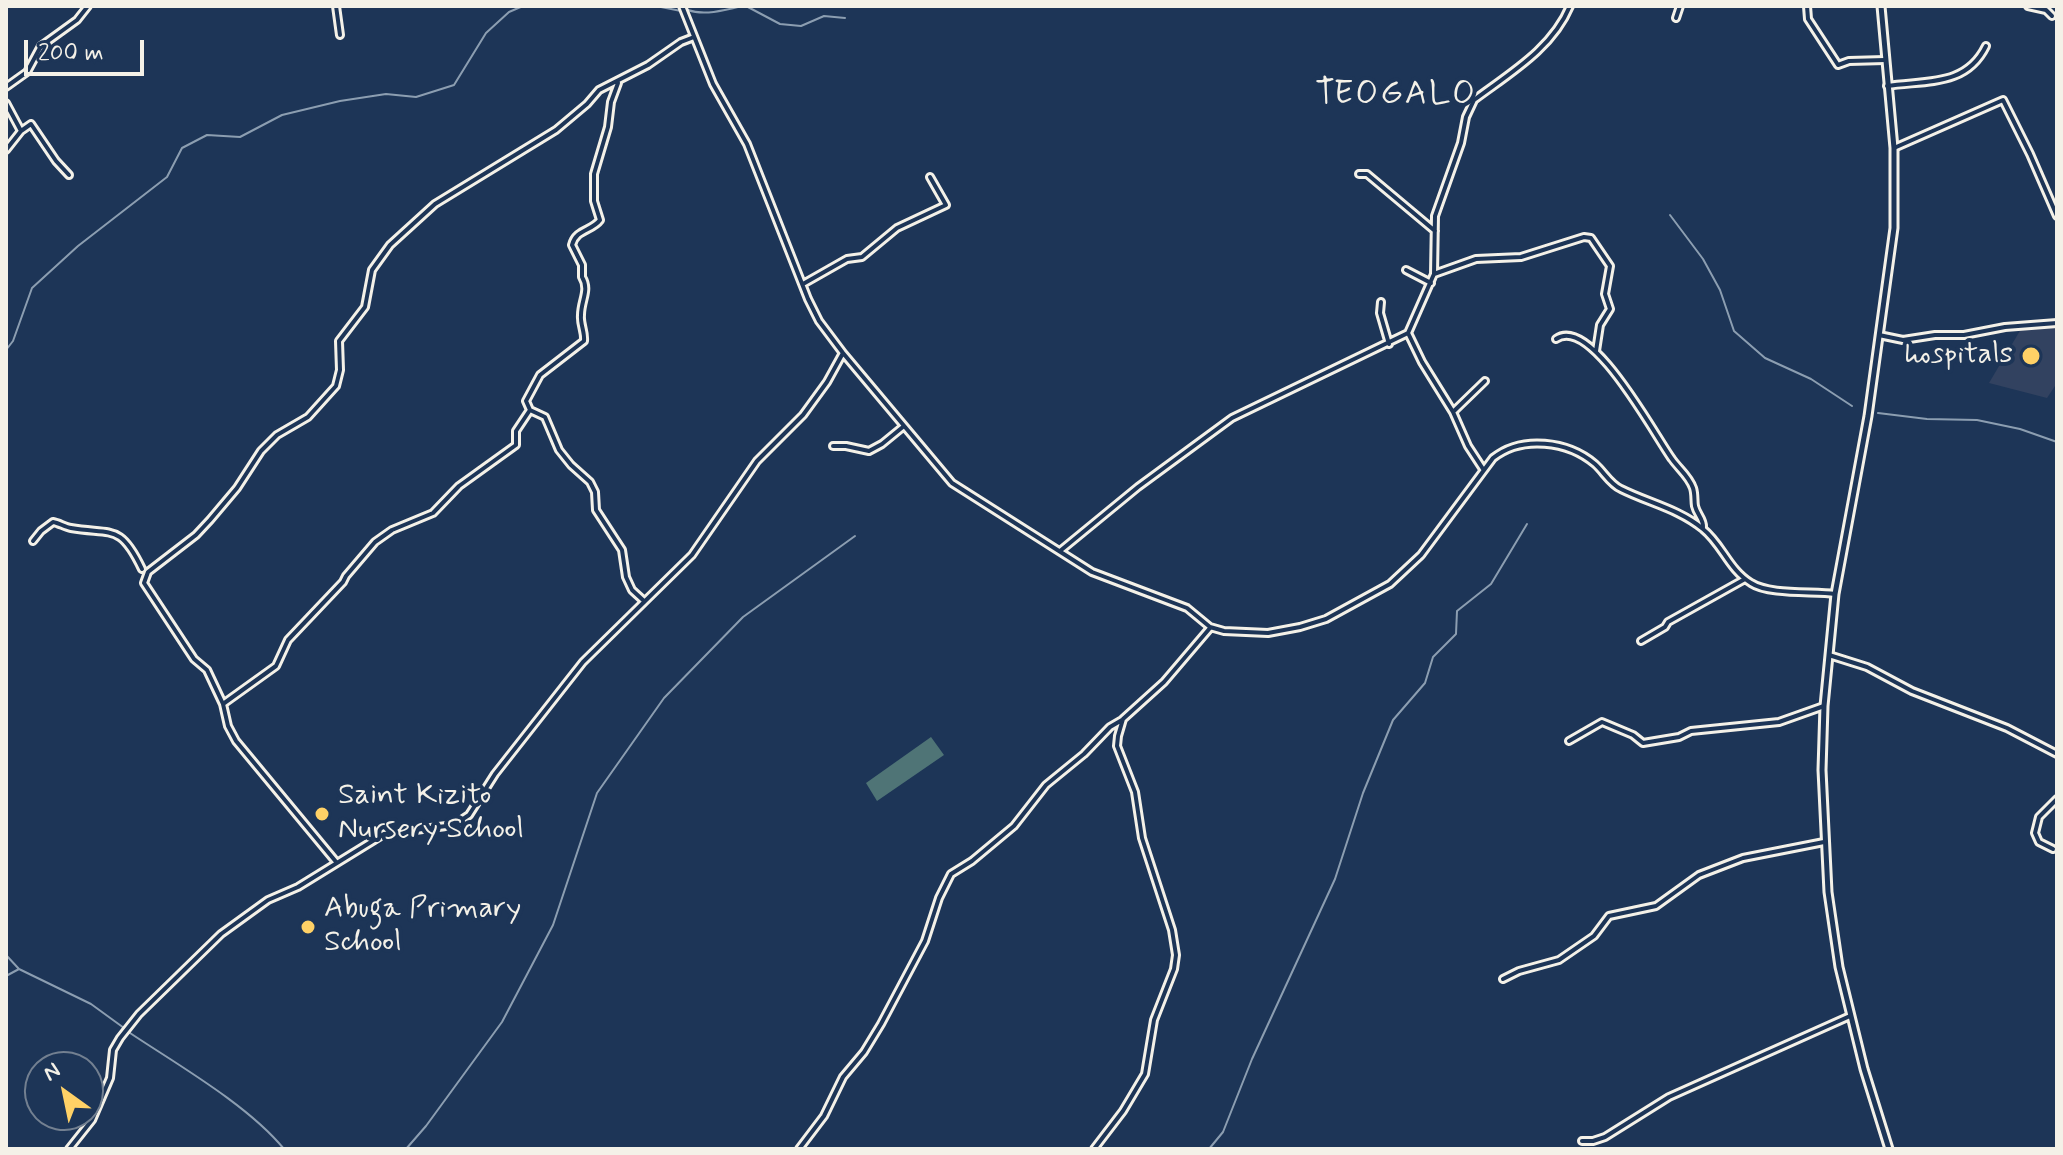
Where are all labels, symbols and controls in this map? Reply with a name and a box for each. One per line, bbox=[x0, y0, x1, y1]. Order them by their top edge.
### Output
scale bar bbox=[28, 24, 148, 74]
text: 200 m bbox=[38, 38, 104, 69]
district label: TEOGALO bbox=[1316, 76, 1476, 116]
place label: hospitals bbox=[1904, 338, 2013, 374]
marker: hospitals bbox=[2020, 345, 2042, 367]
place label: Saint Kizito Nursery School bbox=[338, 779, 524, 850]
marker: Saint Kizito Nursery School bbox=[313, 805, 331, 823]
place label: Abuga Primary School bbox=[324, 892, 521, 962]
marker: Abuga Primary School bbox=[299, 918, 317, 936]
north arrow bbox=[24, 1051, 104, 1131]
text: N bbox=[38, 1057, 66, 1088]

